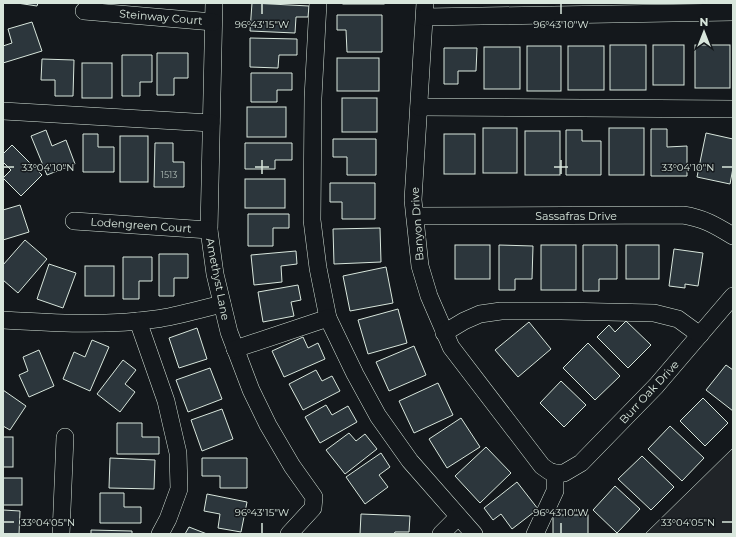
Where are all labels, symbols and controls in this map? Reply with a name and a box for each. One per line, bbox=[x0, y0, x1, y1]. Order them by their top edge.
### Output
street label: Steinway Court bbox=[119, 6, 204, 28]
north arrow bbox=[684, 12, 724, 52]
text: N bbox=[700, 15, 708, 29]
text: 96°43'15"W bbox=[235, 18, 289, 31]
text: 96°43'10"W bbox=[533, 18, 589, 31]
text: 33°04'10"N bbox=[22, 161, 74, 174]
text: 33°04'10"N bbox=[662, 161, 714, 174]
house number: 1513 bbox=[161, 169, 177, 180]
street label: Banyon Drive bbox=[407, 186, 427, 261]
street label: Sassafras Drive bbox=[535, 209, 617, 223]
street label: Lodengreen Court bbox=[90, 214, 192, 236]
street label: Amethyst Lane bbox=[203, 237, 233, 322]
street label: Burr Oak Drive bbox=[616, 357, 682, 427]
text: 96°43'15"W bbox=[235, 506, 289, 519]
text: 96°43'10"W bbox=[533, 506, 589, 519]
text: 33°04'05"N bbox=[21, 516, 75, 529]
text: 33°04'05"N bbox=[661, 516, 715, 529]

